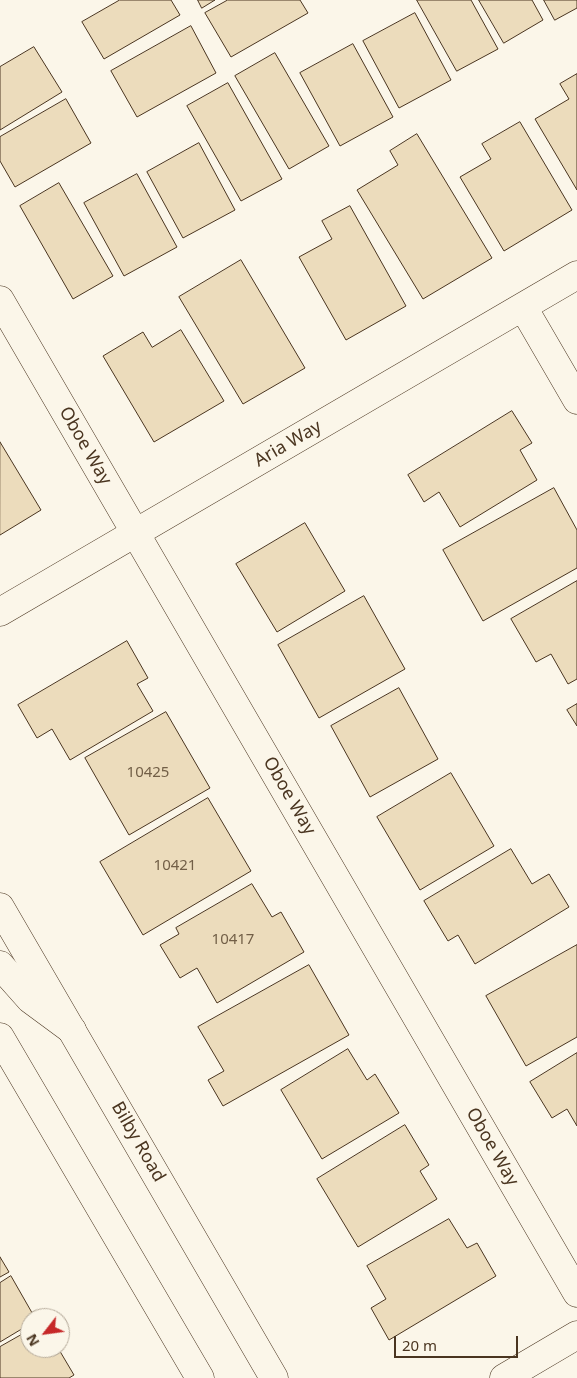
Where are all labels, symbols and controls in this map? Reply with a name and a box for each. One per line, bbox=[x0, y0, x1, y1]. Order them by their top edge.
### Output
street label: Oboe Way bbox=[54, 403, 116, 489]
street label: Aria Way bbox=[251, 416, 325, 472]
street label: Oboe Way bbox=[258, 753, 320, 839]
house number: 10425 bbox=[127, 764, 169, 782]
house number: 10421 bbox=[154, 857, 196, 875]
house number: 10417 bbox=[212, 931, 254, 949]
street label: Bilby Road bbox=[106, 1098, 170, 1186]
street label: Oboe Way bbox=[461, 1104, 523, 1190]
north arrow bbox=[20, 1308, 70, 1358]
scale bar bbox=[397, 1326, 521, 1358]
text: N bbox=[21, 1331, 44, 1350]
text: 20 m bbox=[402, 1335, 437, 1355]

